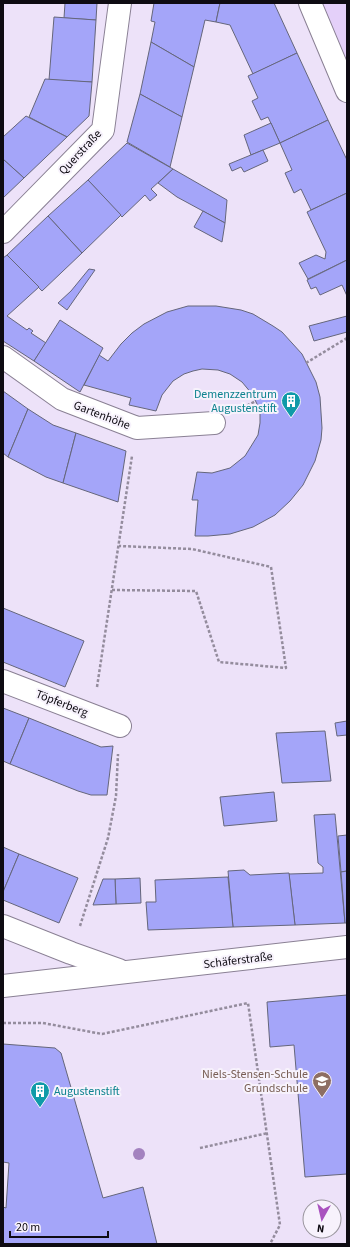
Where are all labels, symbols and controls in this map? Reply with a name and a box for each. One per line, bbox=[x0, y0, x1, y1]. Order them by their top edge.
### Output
street label: Querstraße bbox=[55, 126, 106, 179]
place label: Demenzzentrum Augustenstift bbox=[194, 386, 277, 417]
building icon: Demenzzentrum Augustenstift bbox=[280, 390, 302, 418]
street label: Gartenhöhe bbox=[71, 397, 133, 434]
street label: Töpferberg bbox=[33, 686, 91, 721]
street label: Schäferstraße bbox=[203, 948, 274, 973]
place label: Niels-Stensen-Schule Grundschule bbox=[202, 1066, 308, 1097]
school or university icon: Niels-Stensen-Schule Grundschule bbox=[311, 1070, 333, 1098]
building icon: Augustenstift bbox=[29, 1080, 51, 1108]
place label: Augustenstift bbox=[54, 1083, 120, 1100]
north arrow bbox=[302, 1199, 342, 1239]
scale bar bbox=[10, 1213, 108, 1239]
text: 20 m bbox=[16, 1219, 40, 1236]
text: N bbox=[316, 1220, 325, 1236]

